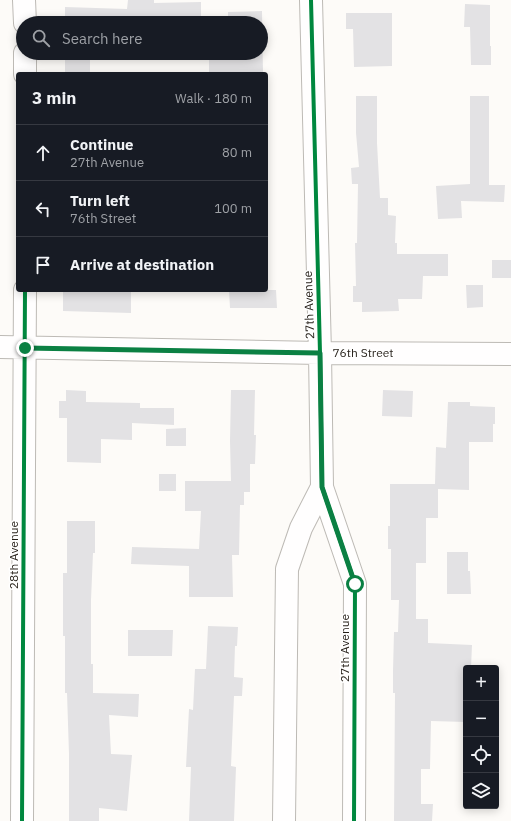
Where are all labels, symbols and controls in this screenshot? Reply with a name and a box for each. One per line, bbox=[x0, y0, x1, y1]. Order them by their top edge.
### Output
search box bbox=[16, 16, 268, 60]
icon: search bbox=[30, 27, 52, 49]
text: Search here bbox=[62, 29, 142, 48]
text: 3 min bbox=[32, 87, 76, 109]
text: Walk · 180 m bbox=[175, 90, 252, 107]
text: Continue bbox=[70, 135, 134, 154]
icon: ahead bbox=[32, 142, 54, 164]
text: 80 m bbox=[222, 144, 252, 161]
text: 27th Avenue bbox=[70, 154, 144, 171]
text: Turn left bbox=[70, 191, 130, 210]
icon: left bbox=[32, 198, 54, 220]
text: 100 m bbox=[214, 200, 252, 217]
text: 76th Street bbox=[70, 210, 136, 227]
icon: arrive bbox=[32, 254, 54, 276]
text: Arrive at destination bbox=[70, 255, 214, 274]
street label: 27th Avenue bbox=[300, 270, 317, 339]
route end bbox=[16, 339, 34, 357]
street label: 76th Street bbox=[332, 345, 394, 360]
street label: 28th Avenue bbox=[6, 520, 21, 589]
route start bbox=[346, 575, 364, 593]
street label: 27th Avenue bbox=[337, 613, 352, 682]
map controls bbox=[463, 665, 499, 809]
button: + bbox=[463, 665, 499, 701]
button: − bbox=[463, 701, 499, 737]
button: locate bbox=[463, 737, 499, 773]
button: layers bbox=[463, 773, 499, 809]

